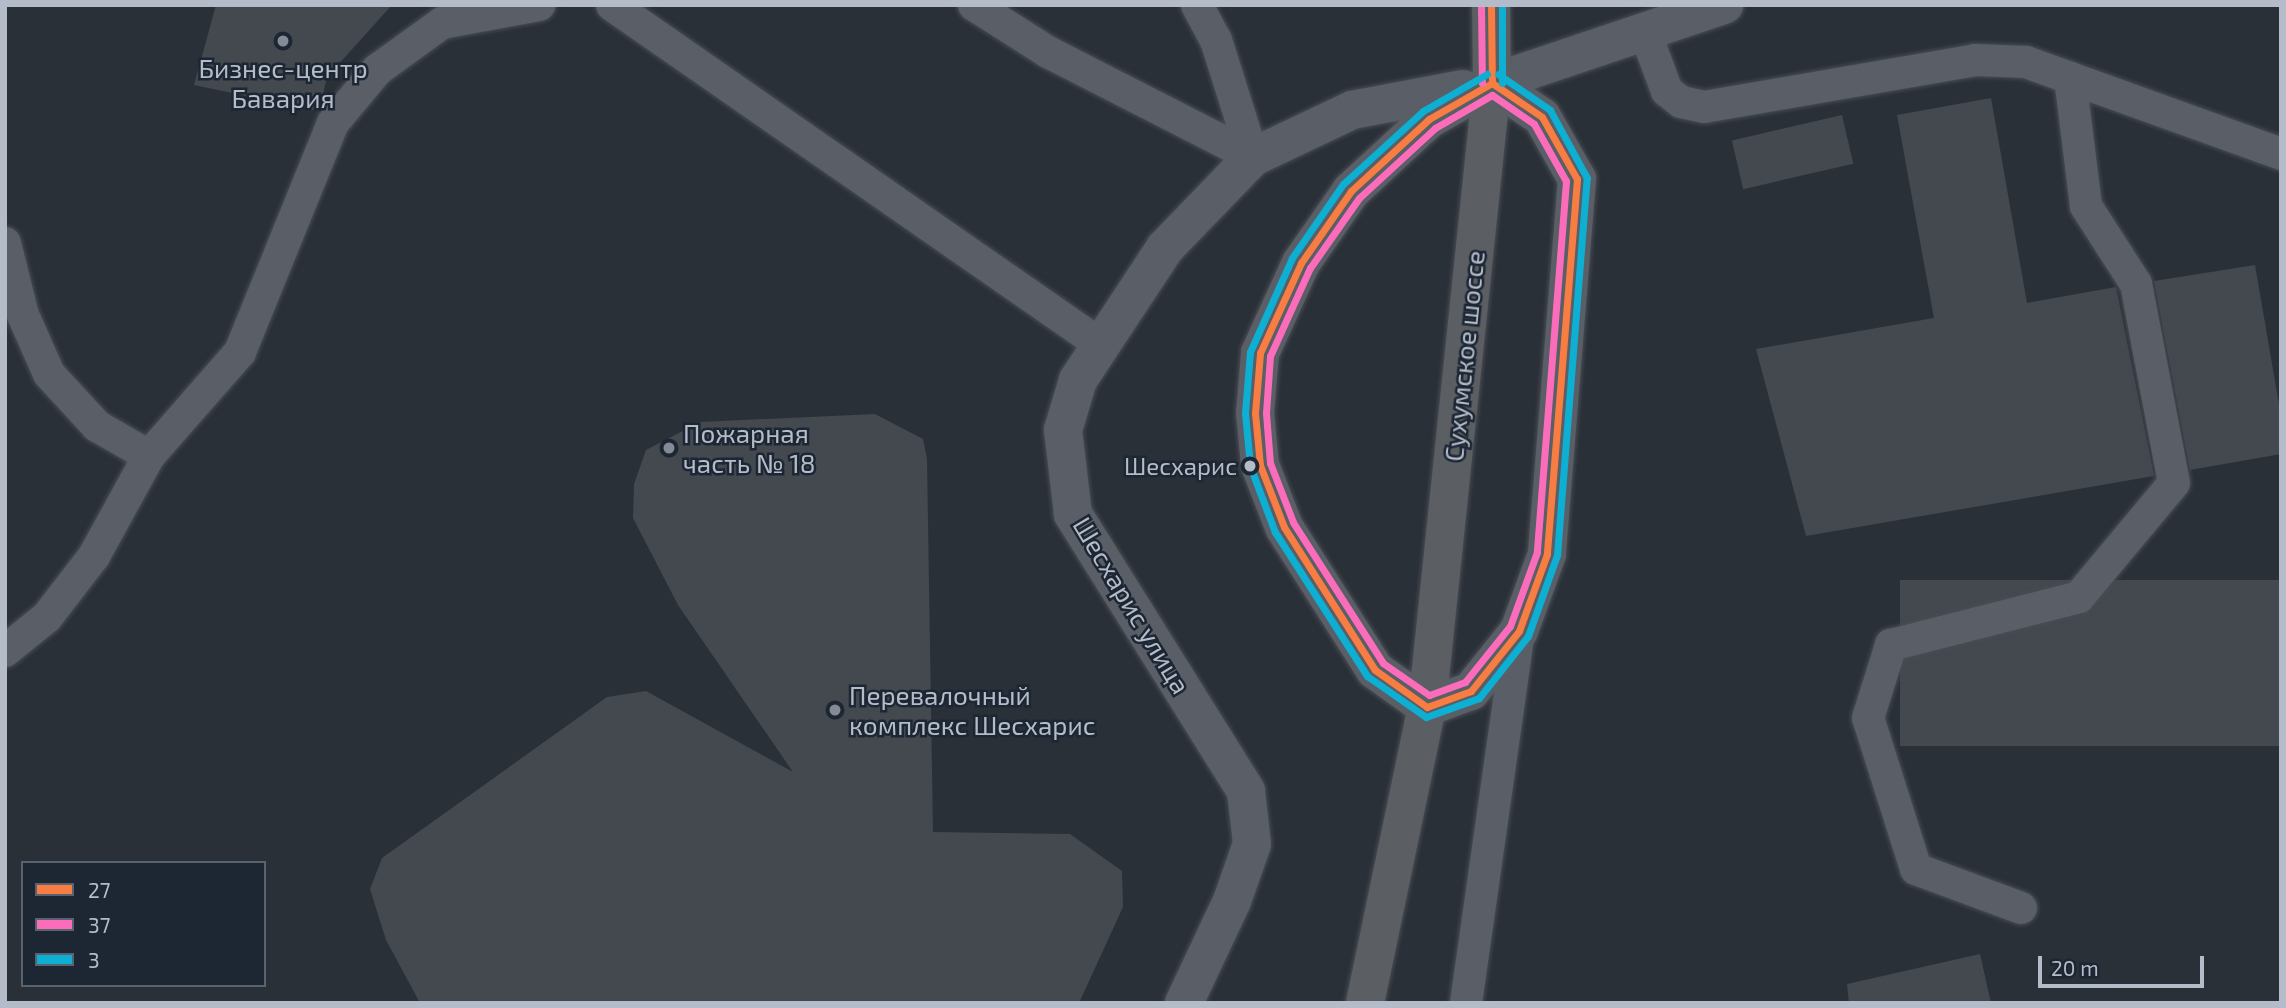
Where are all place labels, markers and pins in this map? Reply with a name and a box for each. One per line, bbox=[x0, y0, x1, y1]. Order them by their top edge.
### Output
marker: Бизнес-центр Бавария bbox=[275, 33, 291, 49]
place label: Бизнес-центр Бавария bbox=[198, 52, 368, 114]
place label: Пожарная часть № 18 bbox=[683, 417, 816, 478]
marker: Пожарная часть № 18 bbox=[661, 440, 677, 456]
place label: Шесхарис bbox=[1124, 452, 1237, 480]
marker: Шесхарис bbox=[1243, 459, 1257, 473]
place label: Перевалочный комплекс Шесхарис bbox=[849, 679, 1096, 740]
marker: Перевалочный комплекс Шесхарис bbox=[827, 702, 843, 718]

